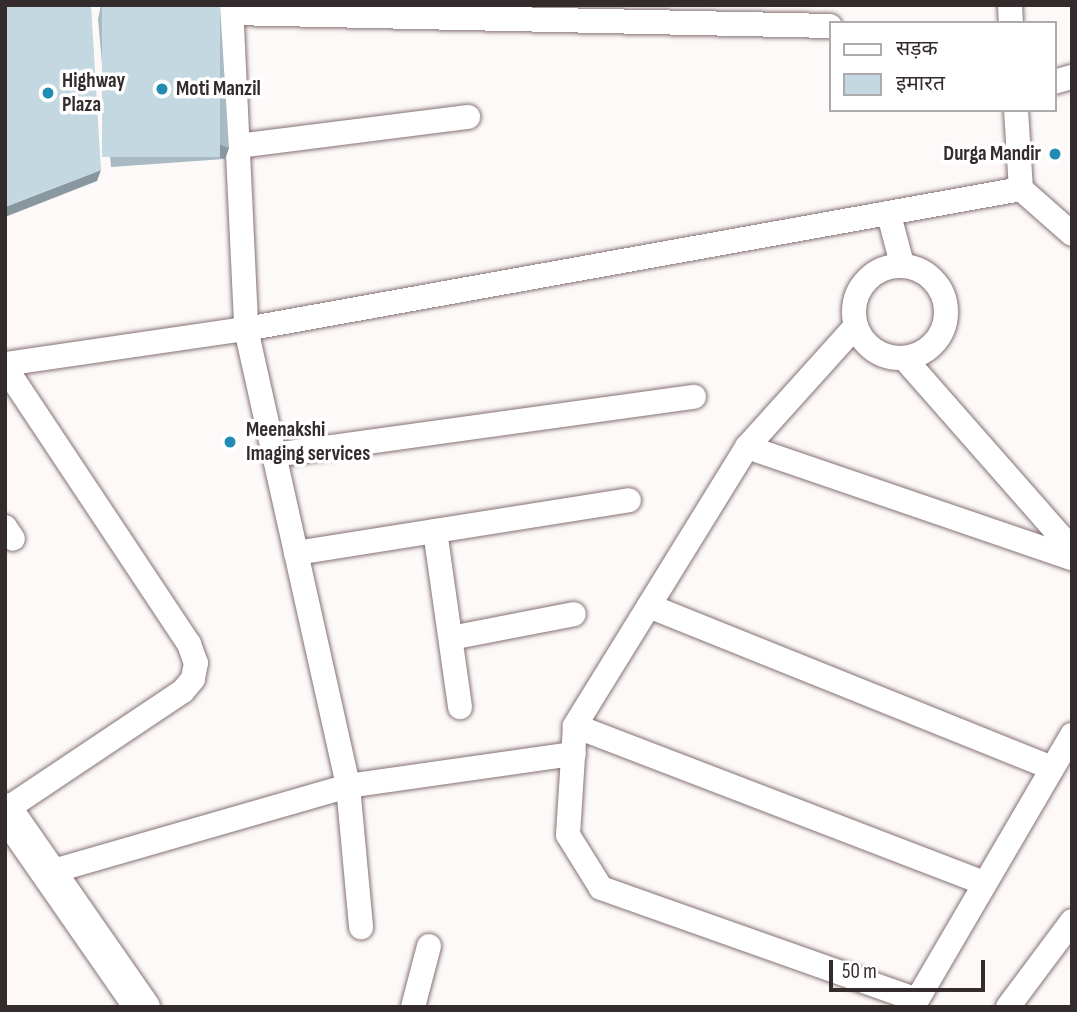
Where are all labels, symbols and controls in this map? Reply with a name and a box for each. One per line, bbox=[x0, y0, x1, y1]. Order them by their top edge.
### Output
legend bbox=[828, 21, 1056, 112]
text: सड़क bbox=[896, 36, 938, 61]
place label: Highway Plaza bbox=[62, 68, 125, 118]
text: इमारत bbox=[896, 71, 945, 96]
place label: Moti Manzil bbox=[176, 76, 261, 102]
marker: Moti Manzil bbox=[154, 81, 170, 97]
marker: Highway Plaza bbox=[40, 85, 56, 101]
place label: Durga Mandir bbox=[943, 141, 1041, 167]
marker: Durga Mandir bbox=[1047, 146, 1063, 162]
place label: Meenakshi Imaging services bbox=[246, 417, 370, 467]
marker: Meenakshi Imaging services bbox=[220, 432, 240, 452]
scale bar bbox=[832, 946, 988, 990]
text: 50 m bbox=[842, 959, 877, 984]

